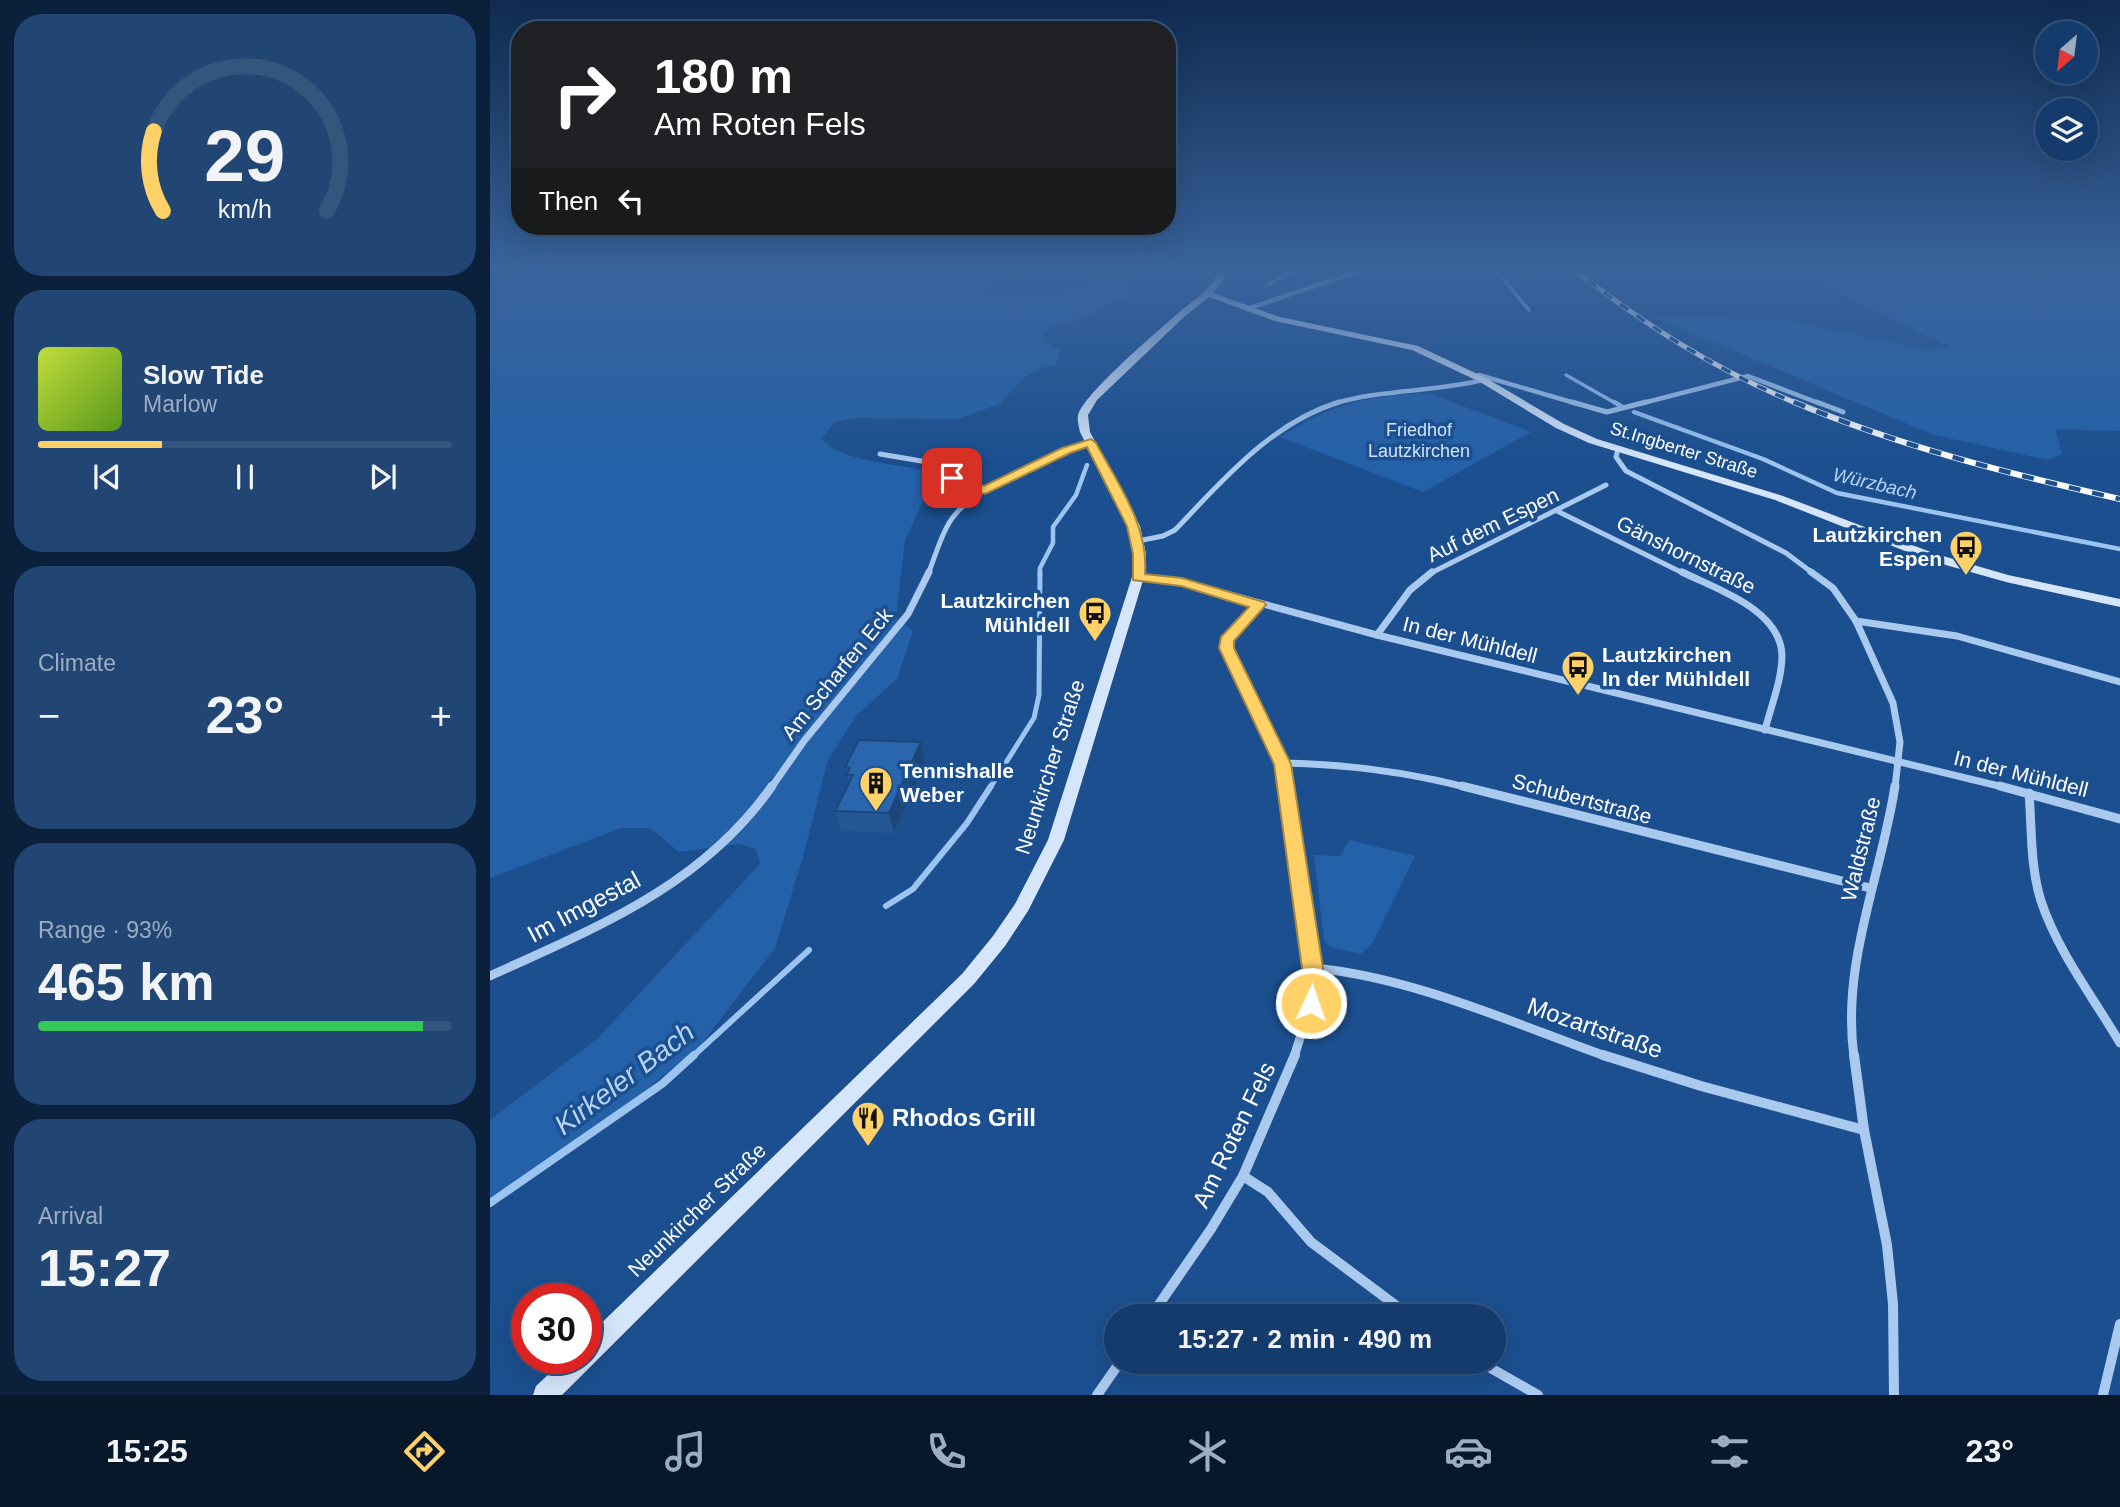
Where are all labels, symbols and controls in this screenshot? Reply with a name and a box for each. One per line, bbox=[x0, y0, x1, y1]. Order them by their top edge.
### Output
north arrow bbox=[2035, 21, 2098, 84]
map controls bbox=[2035, 21, 2098, 161]
icon: right bbox=[539, 49, 630, 140]
text: 180 m bbox=[654, 49, 793, 103]
button: layers bbox=[2035, 98, 2098, 161]
text: Am Roten Fels bbox=[654, 106, 866, 142]
text: 29 bbox=[205, 115, 285, 196]
icon: left bbox=[612, 182, 650, 220]
text: Then bbox=[539, 186, 598, 216]
text: km/h bbox=[218, 195, 272, 223]
text: Slow Tide bbox=[143, 360, 264, 390]
text: Marlow bbox=[143, 391, 217, 417]
street label: St.Ingberter Straße bbox=[1608, 418, 1760, 482]
park label: Friedhof Lautzkirchen bbox=[1368, 420, 1470, 461]
pin bbox=[922, 448, 982, 508]
icon: previous bbox=[88, 458, 126, 496]
icon: pause bbox=[226, 458, 264, 496]
icon: next bbox=[364, 458, 402, 496]
icon: arrive bbox=[933, 459, 971, 497]
water label: Würzbach bbox=[1831, 464, 1919, 503]
street label: Auf dem Espen bbox=[1423, 483, 1562, 566]
street label: Gänshornstraße bbox=[1613, 511, 1759, 598]
place label: Lautzkirchen Espen bbox=[1812, 523, 1942, 570]
bus stop icon: Lautzkirchen Espen bbox=[1947, 528, 1985, 577]
place label: Lautzkirchen Mühldell bbox=[940, 589, 1070, 636]
bus stop icon: Lautzkirchen Mühldell bbox=[1076, 594, 1114, 643]
street label: Am Scharfen Eck bbox=[777, 603, 897, 744]
street label: In der Mühldell bbox=[1401, 612, 1540, 667]
place label: Lautzkirchen In der Mühldell bbox=[1602, 643, 1750, 690]
bus stop icon: Lautzkirchen In der Mühldell bbox=[1559, 648, 1597, 697]
text: Climate bbox=[38, 650, 116, 676]
street label: Neunkircher Straße bbox=[1010, 677, 1089, 857]
text: 23° bbox=[206, 686, 284, 744]
text: − bbox=[38, 695, 60, 737]
text: + bbox=[430, 695, 452, 737]
street label: In der Mühldell bbox=[1952, 746, 2091, 801]
place label: Tennishalle Weber bbox=[900, 759, 1014, 806]
building icon: Tennishalle Weber bbox=[857, 764, 895, 813]
street label: Schubertstraße bbox=[1510, 769, 1654, 828]
street label: Waldstraße bbox=[1836, 794, 1885, 903]
street label: Im Imgestal bbox=[523, 866, 645, 948]
text: Range · 93% bbox=[38, 917, 172, 943]
text: 465 km bbox=[38, 953, 214, 1011]
position arrow bbox=[1274, 966, 1348, 1040]
street label: Mozartstraße bbox=[1524, 992, 1666, 1063]
water label: Kirkeler Bach bbox=[548, 1016, 700, 1141]
street label: Am Roten Fels bbox=[1187, 1058, 1280, 1212]
restaurant icon: Rhodos Grill bbox=[849, 1099, 887, 1148]
place label: Rhodos Grill bbox=[892, 1104, 1036, 1131]
street label: Neunkircher Straße bbox=[623, 1138, 770, 1281]
text: Arrival bbox=[38, 1203, 103, 1229]
text: 15:27 bbox=[38, 1239, 171, 1297]
speed limit sign: 30 bbox=[511, 1283, 602, 1374]
text: 15:27 · 2 min · 490 m bbox=[1178, 1324, 1432, 1354]
icon: directions bbox=[400, 1427, 449, 1476]
icon: music bbox=[661, 1427, 710, 1476]
icon: phone bbox=[922, 1427, 971, 1476]
icon: climate bbox=[1183, 1427, 1232, 1476]
icon: car bbox=[1444, 1427, 1493, 1476]
icon: filters bbox=[1705, 1427, 1754, 1476]
text: 15:25 bbox=[106, 1433, 188, 1469]
text: 23° bbox=[1966, 1433, 2014, 1469]

